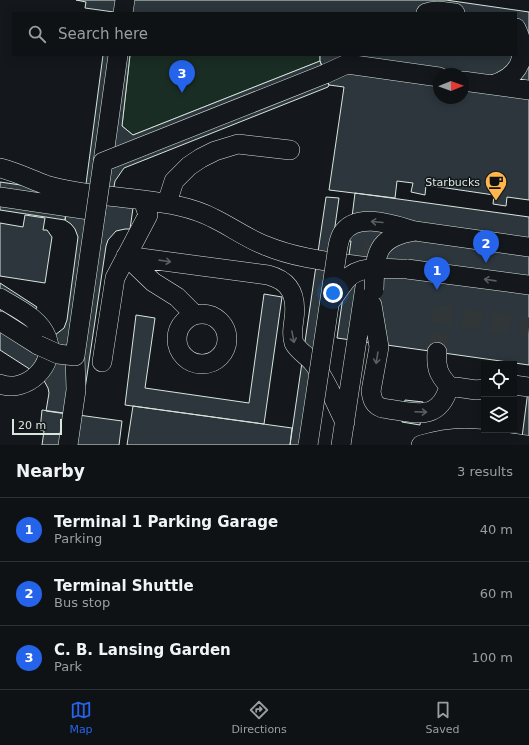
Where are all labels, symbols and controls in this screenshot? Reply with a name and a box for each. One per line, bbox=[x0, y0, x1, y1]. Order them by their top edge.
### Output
search box bbox=[12, 12, 517, 56]
icon: search bbox=[26, 23, 48, 45]
text: Search here bbox=[58, 25, 148, 43]
pin: 3 bbox=[169, 60, 195, 93]
north arrow bbox=[433, 68, 469, 104]
cafe icon: Starbucks bbox=[483, 169, 509, 202]
place label: Starbucks bbox=[425, 176, 480, 189]
one-way arrow bbox=[371, 218, 384, 225]
pin: 2 bbox=[473, 230, 499, 263]
one-way arrow bbox=[158, 257, 171, 265]
pin: 1 bbox=[424, 257, 450, 290]
one-way arrow bbox=[484, 276, 497, 284]
your location bbox=[323, 283, 343, 303]
one-way arrow bbox=[290, 331, 298, 344]
one-way arrow bbox=[373, 351, 381, 364]
map controls bbox=[481, 361, 517, 433]
button: locate bbox=[481, 361, 517, 397]
button: layers bbox=[481, 397, 517, 433]
one-way arrow bbox=[414, 409, 427, 416]
scale bar bbox=[12, 417, 62, 436]
text: 20 m bbox=[18, 419, 46, 432]
text: Nearby bbox=[16, 461, 85, 481]
text: 3 results bbox=[457, 464, 513, 479]
text: Terminal 1 Parking Garage bbox=[54, 513, 278, 531]
text: 1 bbox=[24, 522, 34, 537]
text: 40 m bbox=[480, 522, 513, 537]
text: Parking bbox=[54, 531, 102, 546]
text: Terminal Shuttle bbox=[54, 577, 194, 595]
text: 2 bbox=[24, 586, 34, 601]
text: 60 m bbox=[480, 586, 513, 601]
text: Bus stop bbox=[54, 595, 110, 610]
text: C. B. Lansing Garden bbox=[54, 641, 231, 659]
text: 3 bbox=[24, 650, 34, 665]
text: 100 m bbox=[471, 650, 513, 665]
text: Park bbox=[54, 659, 82, 674]
tab: Map bbox=[69, 699, 93, 736]
tab: Directions bbox=[231, 699, 287, 736]
tab: Saved bbox=[426, 699, 460, 736]

